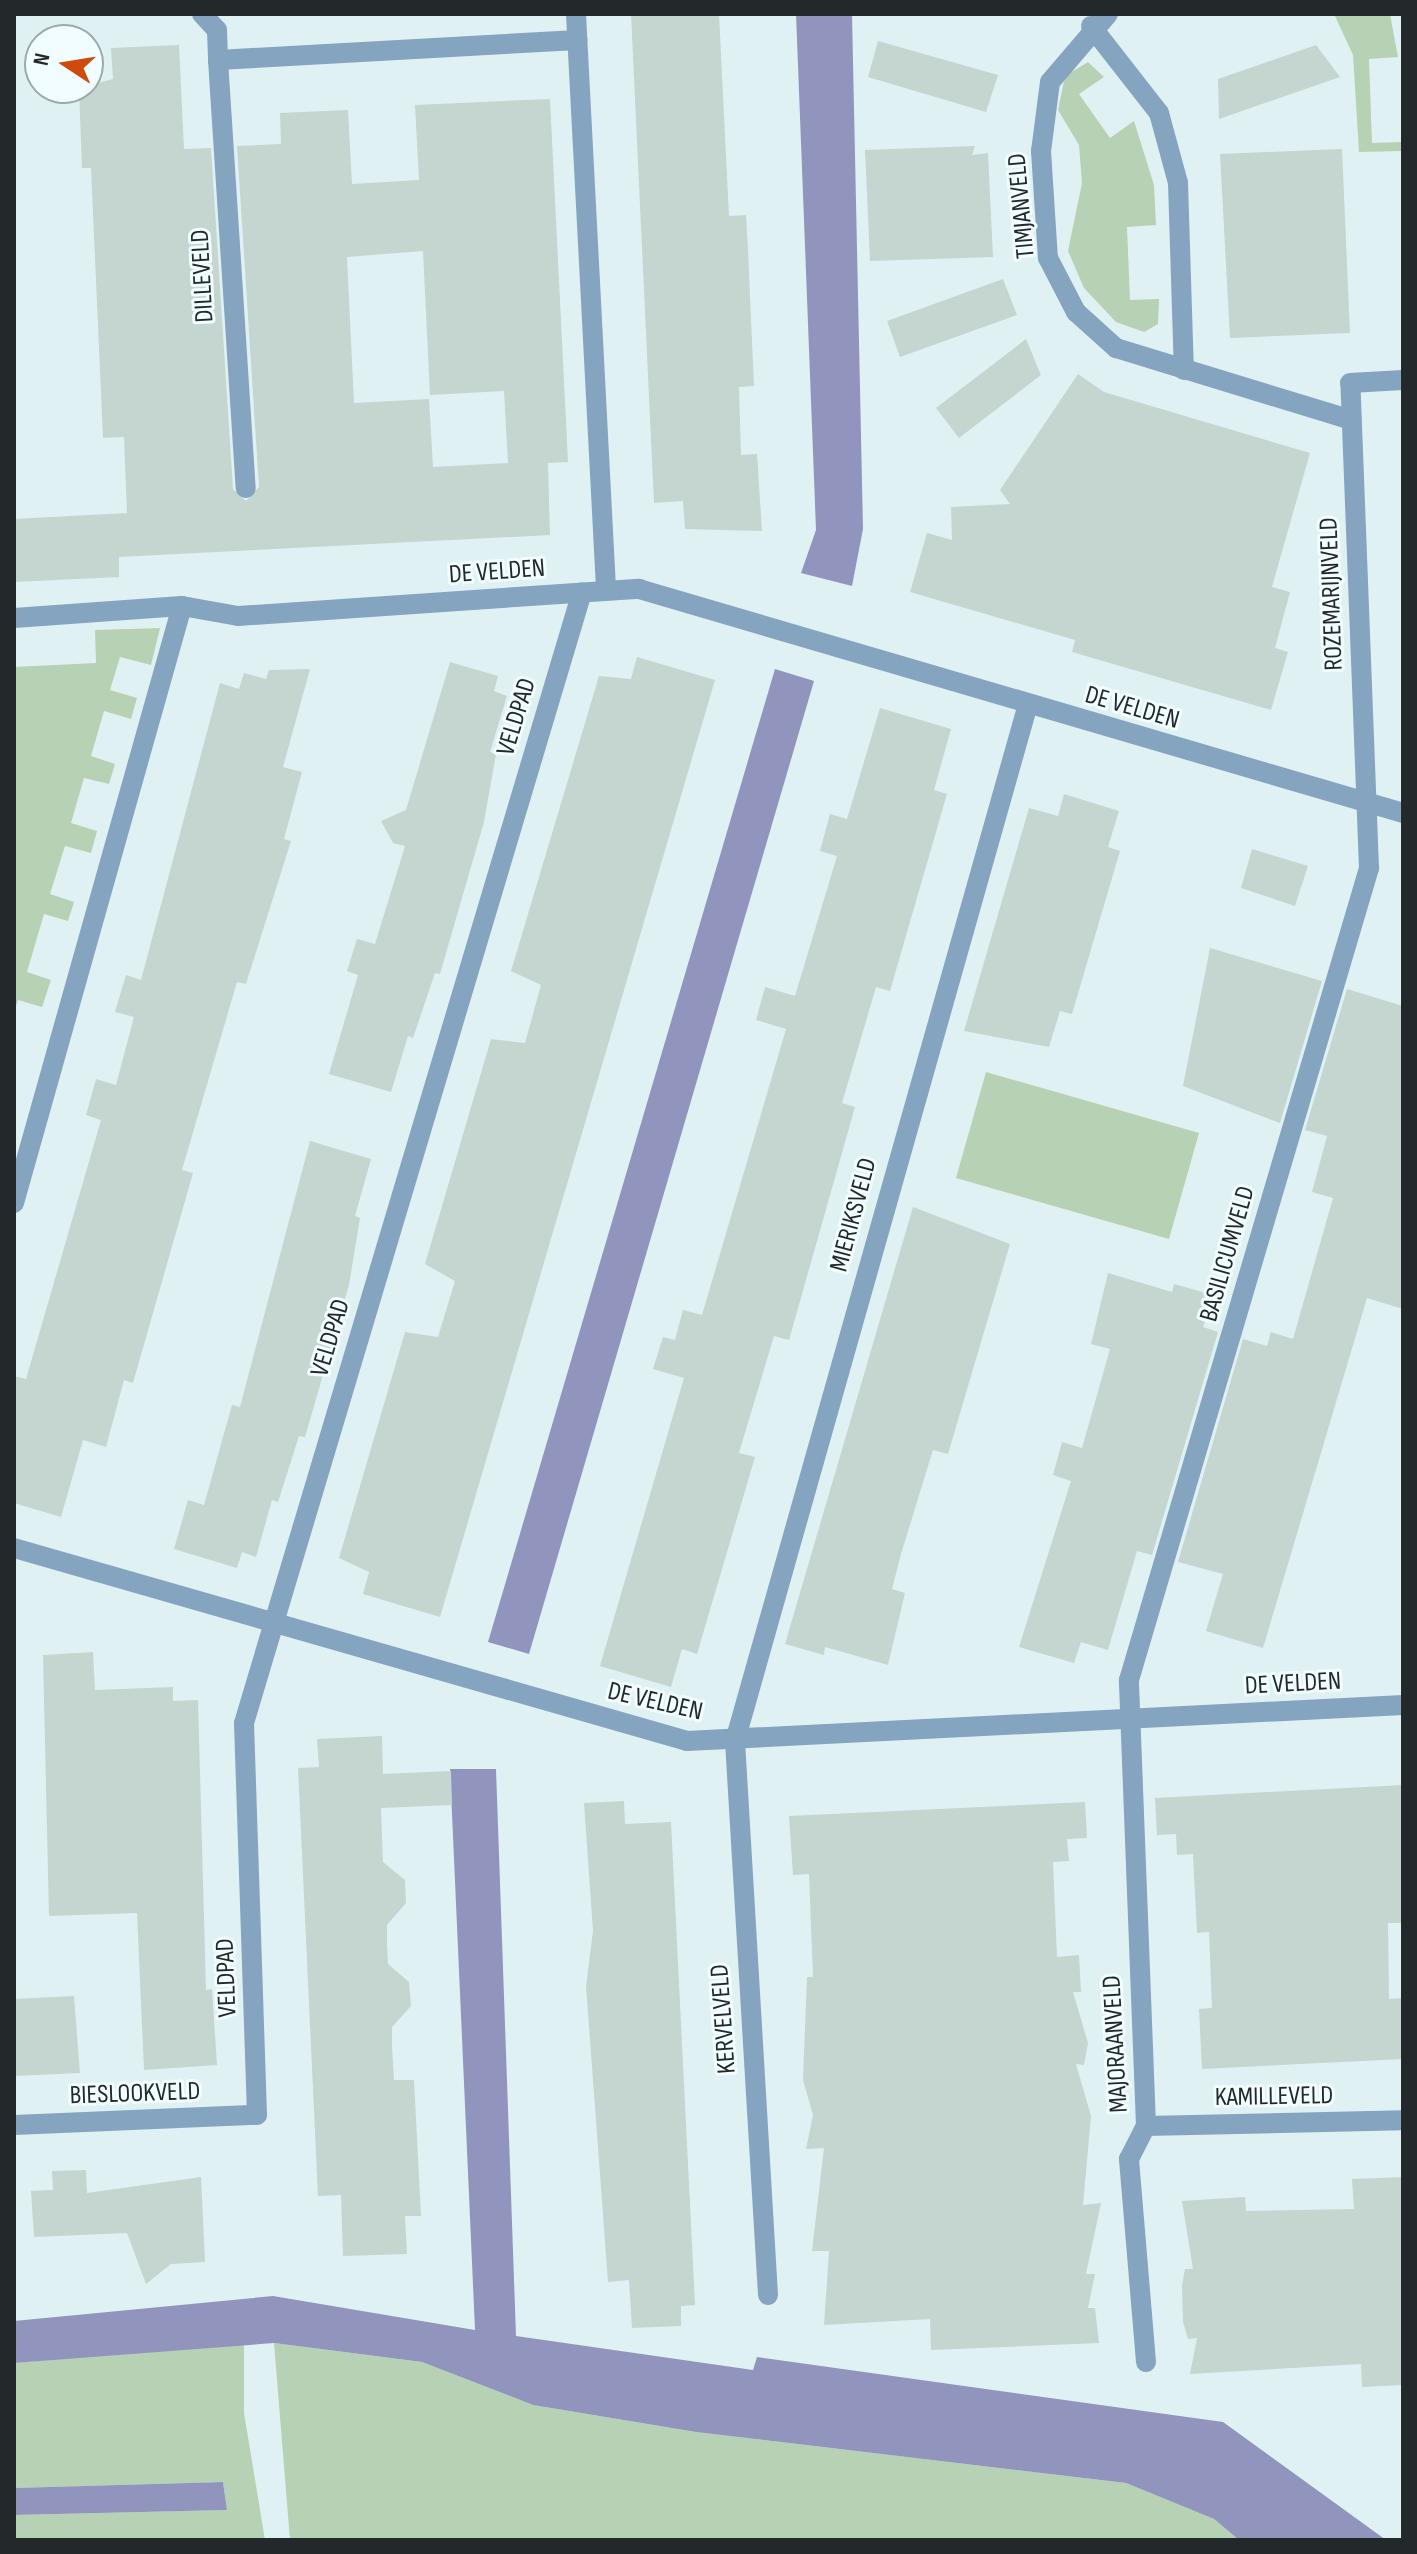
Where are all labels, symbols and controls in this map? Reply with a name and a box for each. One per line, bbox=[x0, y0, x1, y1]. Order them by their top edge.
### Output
north arrow bbox=[24, 24, 104, 104]
text: N bbox=[28, 51, 56, 68]
street label: TIMJANVELD bbox=[1002, 152, 1042, 260]
street label: DILLEVELD bbox=[185, 229, 221, 323]
street label: ROZEMARIJNVELD bbox=[1314, 517, 1350, 671]
street label: DE VELDEN bbox=[448, 553, 546, 591]
street label: VELDPAD bbox=[491, 675, 543, 759]
street label: DE VELDEN bbox=[1081, 680, 1183, 736]
street label: MIERIKSVELD bbox=[824, 1155, 884, 1275]
street label: BASILICUMVELD bbox=[1194, 1183, 1262, 1325]
street label: VELDPAD bbox=[305, 1296, 357, 1380]
street label: DE VELDEN bbox=[1244, 1666, 1342, 1702]
street label: DE VELDEN bbox=[605, 1676, 705, 1728]
street label: VELDPAD bbox=[210, 1938, 244, 2018]
street label: KERVELVELD bbox=[705, 1963, 743, 2075]
street label: MAJORAANVELD bbox=[1097, 1974, 1135, 2114]
street label: BIESLOOKVELD bbox=[69, 2076, 201, 2112]
street label: KAMILLEVELD bbox=[1215, 2080, 1333, 2114]

